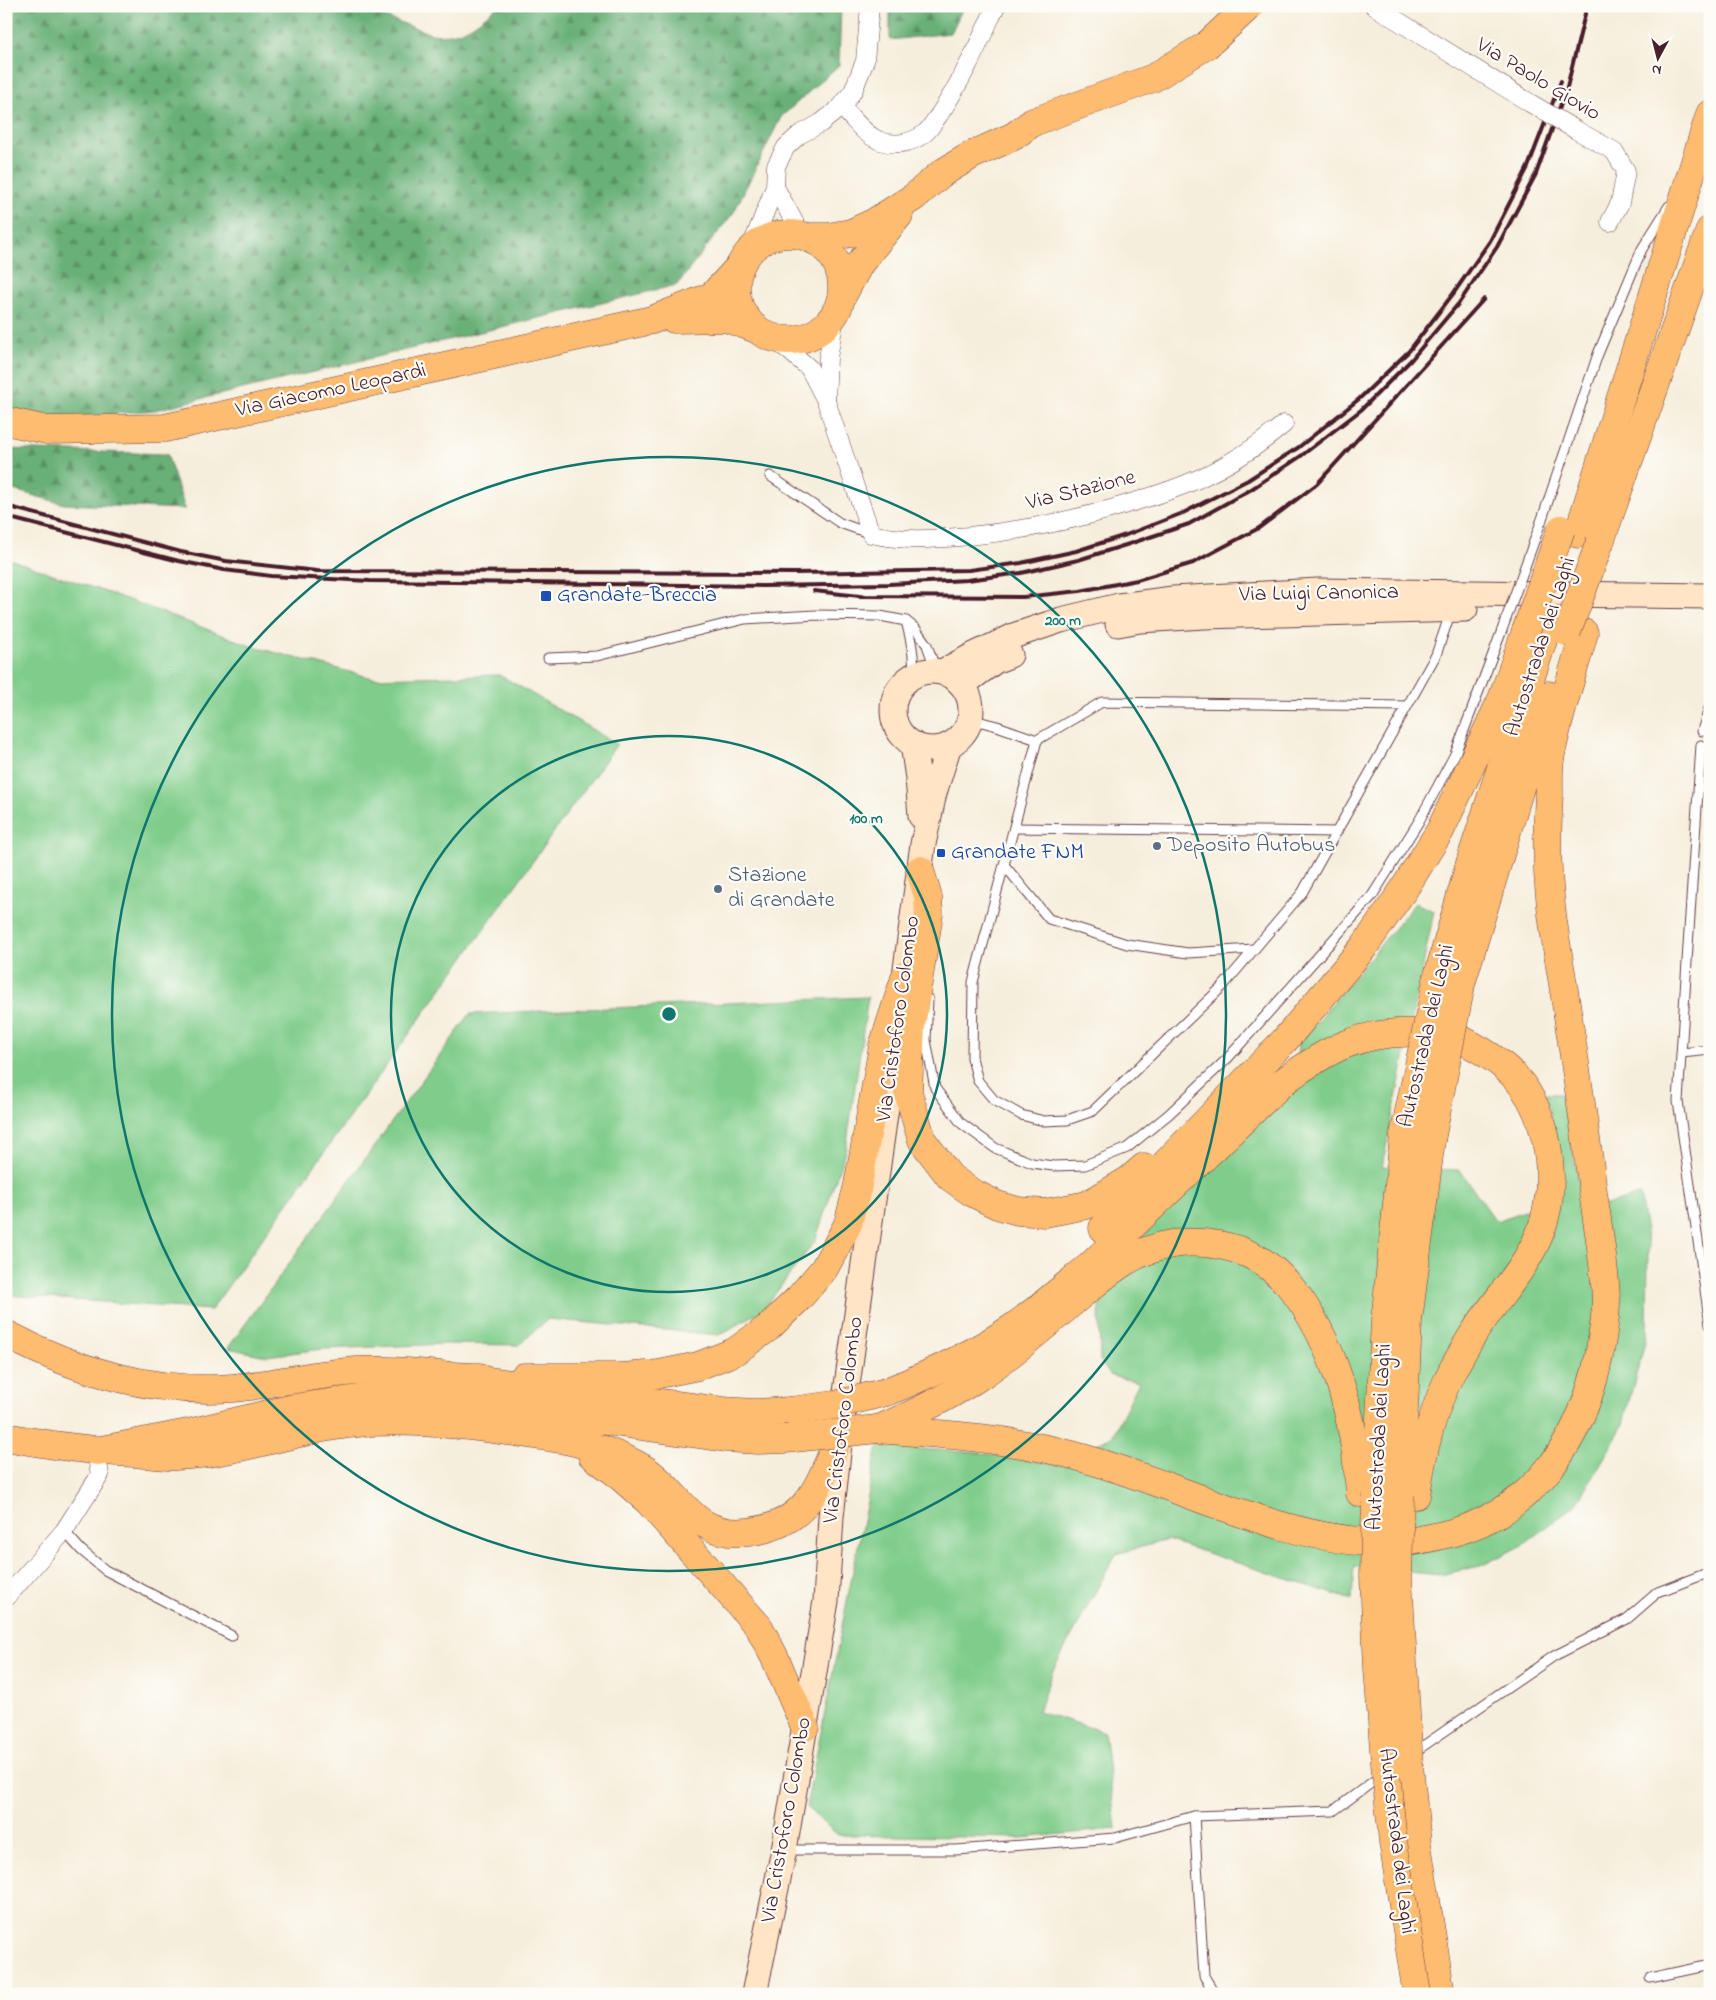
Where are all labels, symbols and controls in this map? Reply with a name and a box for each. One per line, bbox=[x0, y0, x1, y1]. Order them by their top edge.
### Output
street label: Via Paolo Giovio bbox=[1469, 30, 1606, 130]
north arrow bbox=[1634, 32, 1684, 82]
text: N bbox=[1651, 58, 1663, 80]
street label: Via Giacomo Leopardi bbox=[232, 355, 429, 427]
street label: Via Stazione bbox=[1022, 462, 1139, 520]
street label: Autostrada dei Laghi bbox=[1497, 553, 1586, 741]
street label: Via Luigi Canonica bbox=[1238, 577, 1399, 612]
place label: Grandate-Breccia bbox=[557, 580, 717, 612]
marker: Grandate-Breccia bbox=[539, 589, 553, 603]
text: 200 m bbox=[1044, 610, 1081, 632]
text: 100 m bbox=[849, 808, 883, 830]
place label: Deposito Autobus bbox=[1166, 830, 1335, 862]
place label: Grandate FNM bbox=[951, 837, 1084, 869]
marker: Deposito Autobus bbox=[1151, 840, 1163, 852]
marker: Grandate FNM bbox=[935, 847, 947, 859]
place label: Stazione di Grandate bbox=[728, 860, 835, 917]
marker: Stazione di Grandate bbox=[712, 883, 724, 895]
street label: Via Cristoforo Colombo bbox=[869, 914, 929, 1125]
street label: Autostrada dei Laghi bbox=[1390, 941, 1465, 1131]
centre of rings bbox=[660, 1005, 678, 1023]
street label: Via Cristoforo Colombo bbox=[815, 1315, 873, 1526]
street label: Autostrada dei Laghi bbox=[1359, 1343, 1402, 1531]
street label: Via Cristoforo Colombo bbox=[753, 1715, 821, 1926]
street label: Autostrada dei Laghi bbox=[1368, 1746, 1423, 1936]

